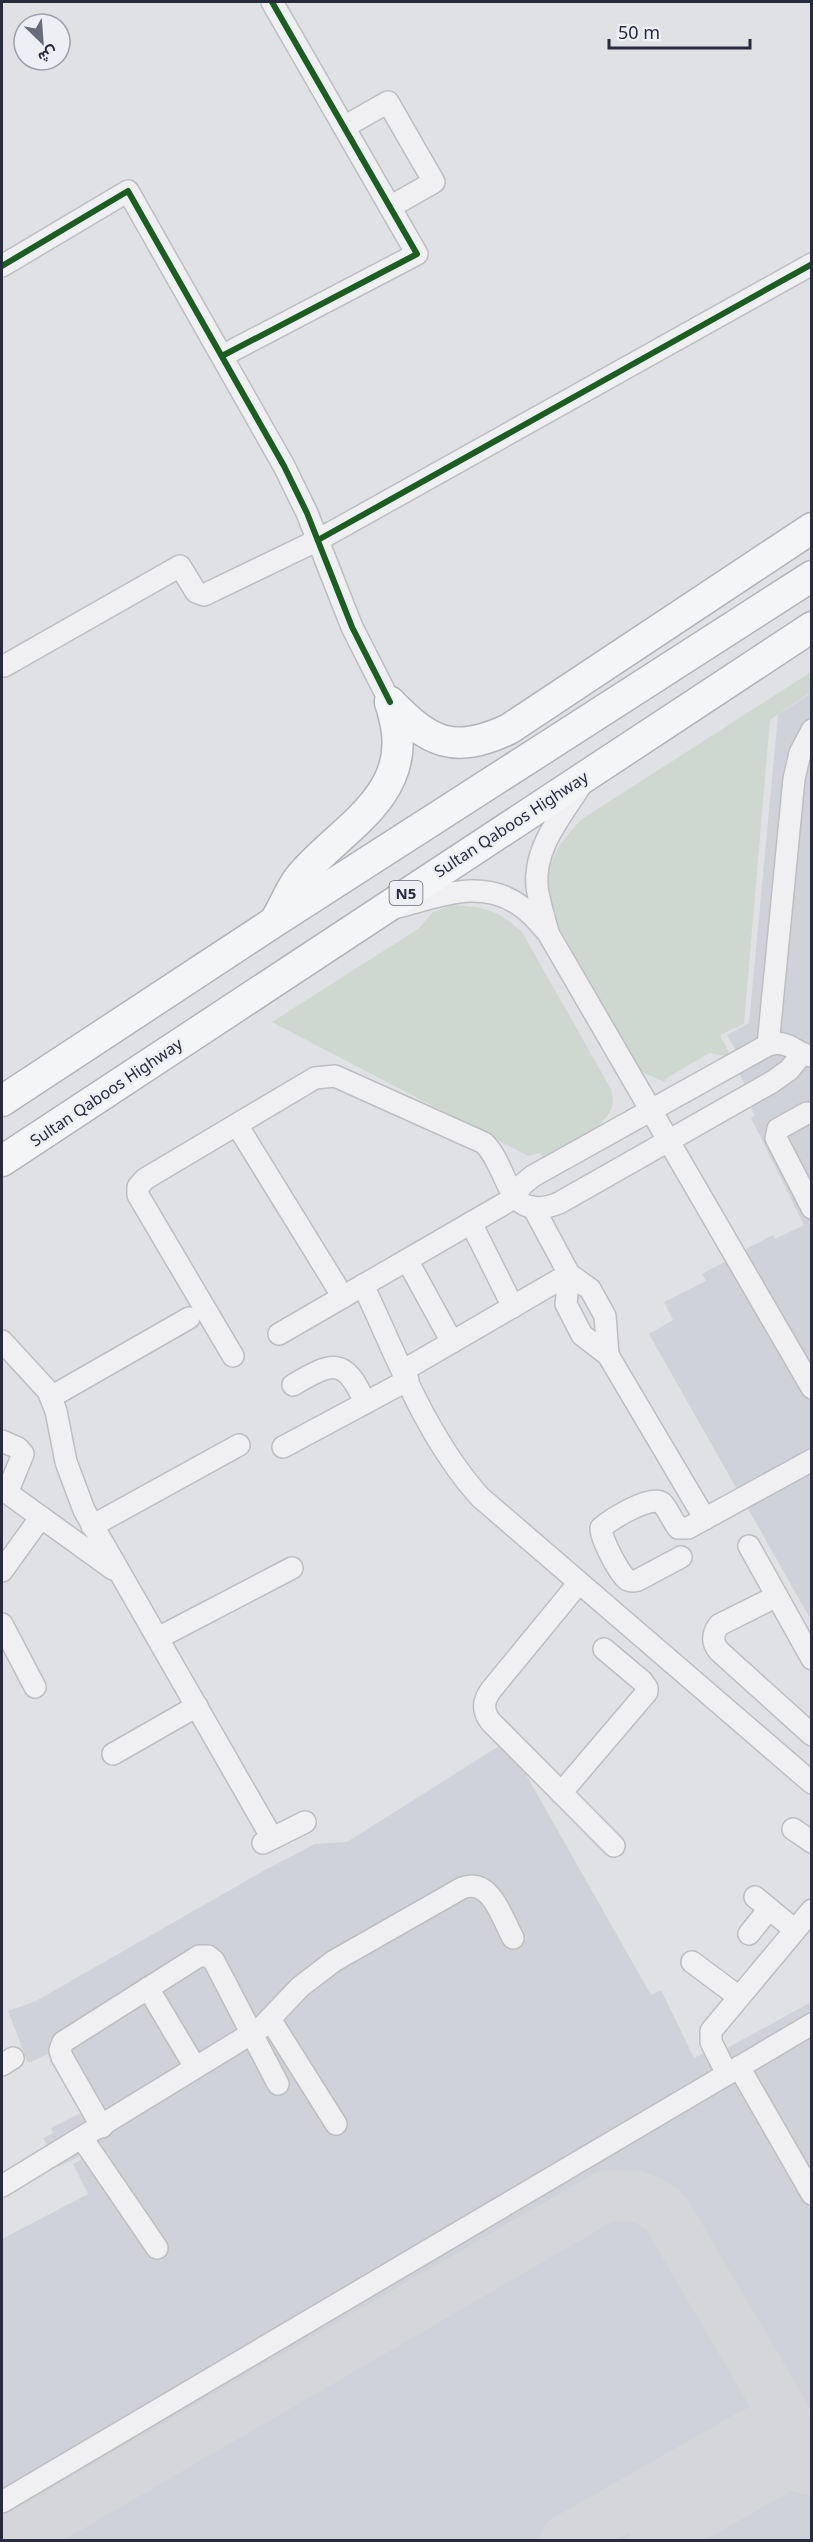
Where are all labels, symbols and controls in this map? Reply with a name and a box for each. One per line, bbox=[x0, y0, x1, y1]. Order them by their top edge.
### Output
north arrow bbox=[12, 12, 72, 72]
scale bar bbox=[609, 12, 750, 50]
text: 50 m bbox=[618, 20, 660, 44]
text: ش bbox=[35, 42, 62, 70]
street label: Sultan Qaboos Highway bbox=[430, 765, 593, 882]
road number: N5 bbox=[390, 881, 422, 905]
street label: Sultan Qaboos Highway bbox=[25, 1032, 187, 1151]

